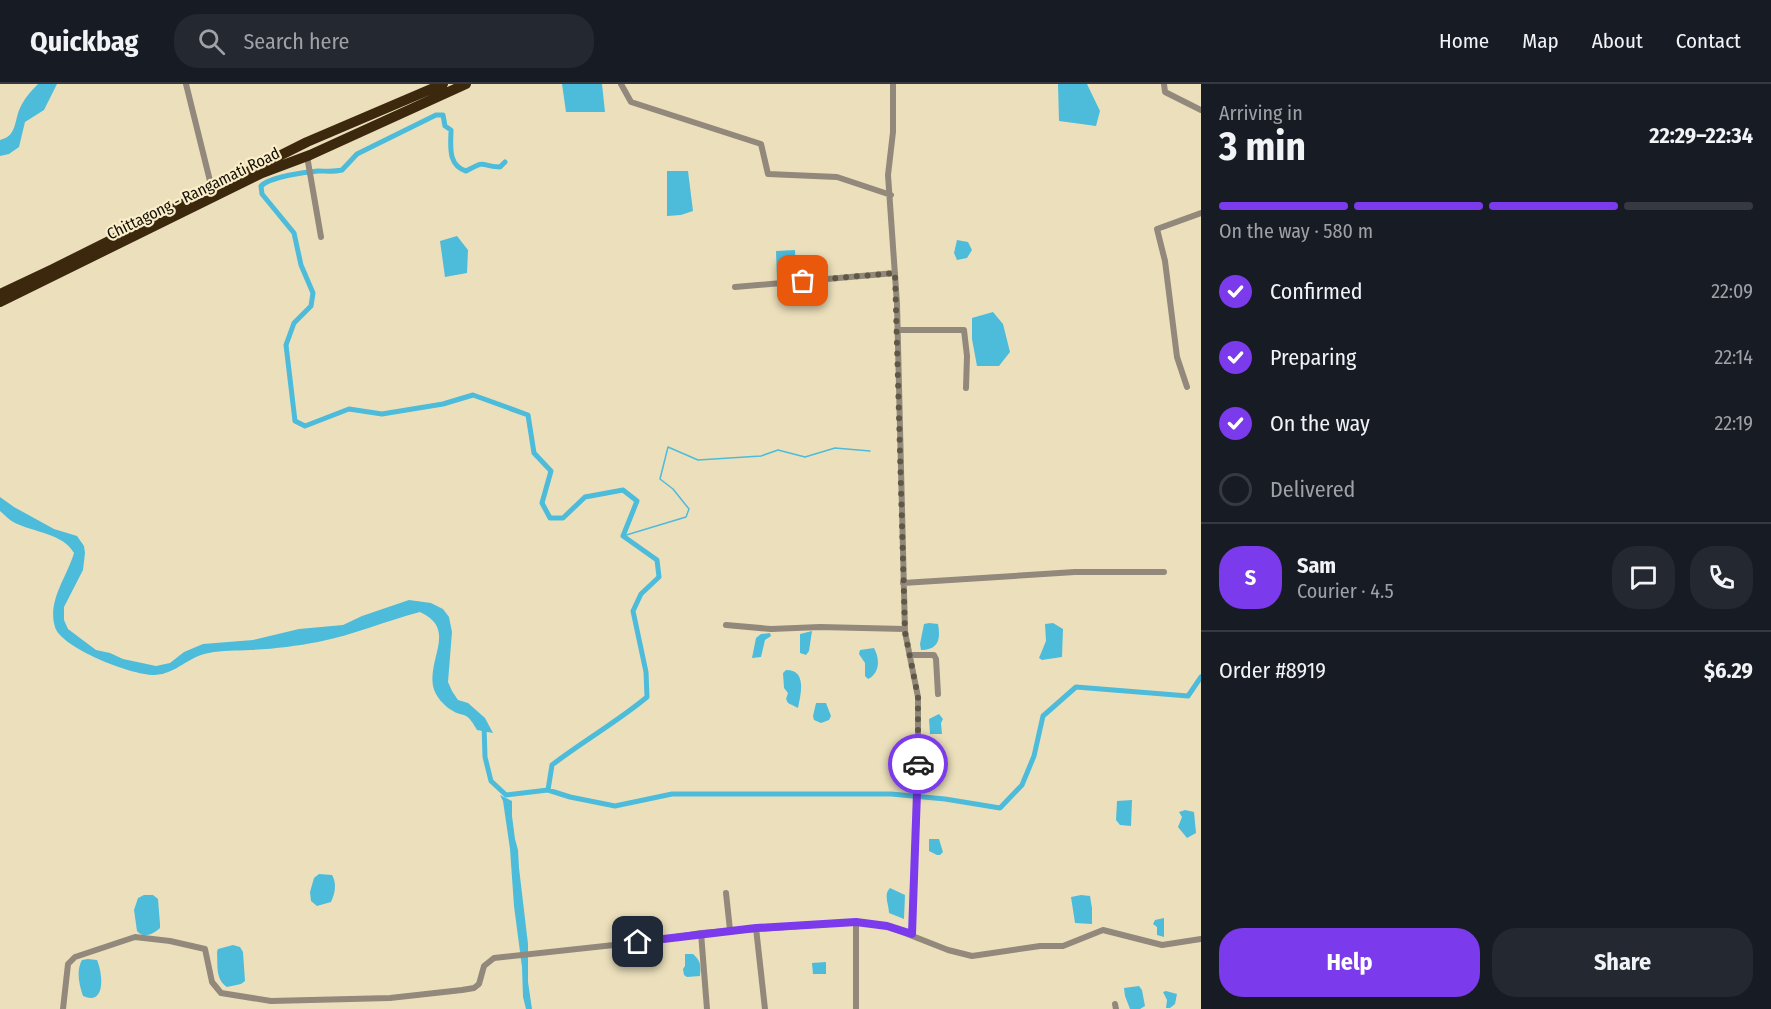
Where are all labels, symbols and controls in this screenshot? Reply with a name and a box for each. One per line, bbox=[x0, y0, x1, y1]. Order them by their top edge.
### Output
search box bbox=[174, 14, 594, 68]
text: Quickbag bbox=[30, 25, 138, 58]
icon: search bbox=[195, 25, 228, 58]
text: Search here bbox=[243, 28, 349, 55]
text: Home bbox=[1439, 28, 1489, 54]
text: Map bbox=[1522, 28, 1559, 54]
text: About bbox=[1592, 28, 1643, 54]
text: Contact bbox=[1676, 28, 1741, 54]
text: Arriving in bbox=[1219, 101, 1303, 125]
text: 22:29–22:34 bbox=[1649, 122, 1753, 149]
text: 3 min bbox=[1219, 124, 1306, 170]
street label: Chittagong - Rangamati Road bbox=[104, 143, 283, 244]
text: On the way · 580 m bbox=[1219, 219, 1373, 243]
pin bbox=[777, 255, 828, 306]
icon: bag bbox=[786, 264, 819, 297]
icon: check bbox=[1219, 275, 1252, 308]
text: Confirmed bbox=[1270, 278, 1363, 305]
text: 22:09 bbox=[1711, 279, 1753, 303]
icon: check bbox=[1219, 341, 1252, 374]
text: Preparing bbox=[1270, 344, 1356, 371]
text: 22:14 bbox=[1714, 345, 1753, 369]
icon: check bbox=[1219, 407, 1252, 440]
text: On the way bbox=[1270, 410, 1370, 437]
text: 22:19 bbox=[1714, 411, 1753, 435]
text: Delivered bbox=[1270, 476, 1355, 503]
button: chat bbox=[1612, 546, 1675, 609]
button: phone bbox=[1690, 546, 1753, 609]
text: Sam bbox=[1297, 552, 1336, 579]
text: S bbox=[1245, 564, 1256, 591]
text: Courier · 4.5 bbox=[1297, 579, 1394, 603]
text: Order #8919 bbox=[1219, 657, 1326, 684]
text: $6.29 bbox=[1704, 657, 1753, 684]
courier bbox=[888, 734, 948, 794]
icon: car bbox=[902, 748, 935, 781]
pin bbox=[612, 916, 663, 967]
icon: home bbox=[621, 925, 654, 958]
button: Help bbox=[1219, 928, 1480, 997]
button: Share bbox=[1492, 928, 1753, 997]

